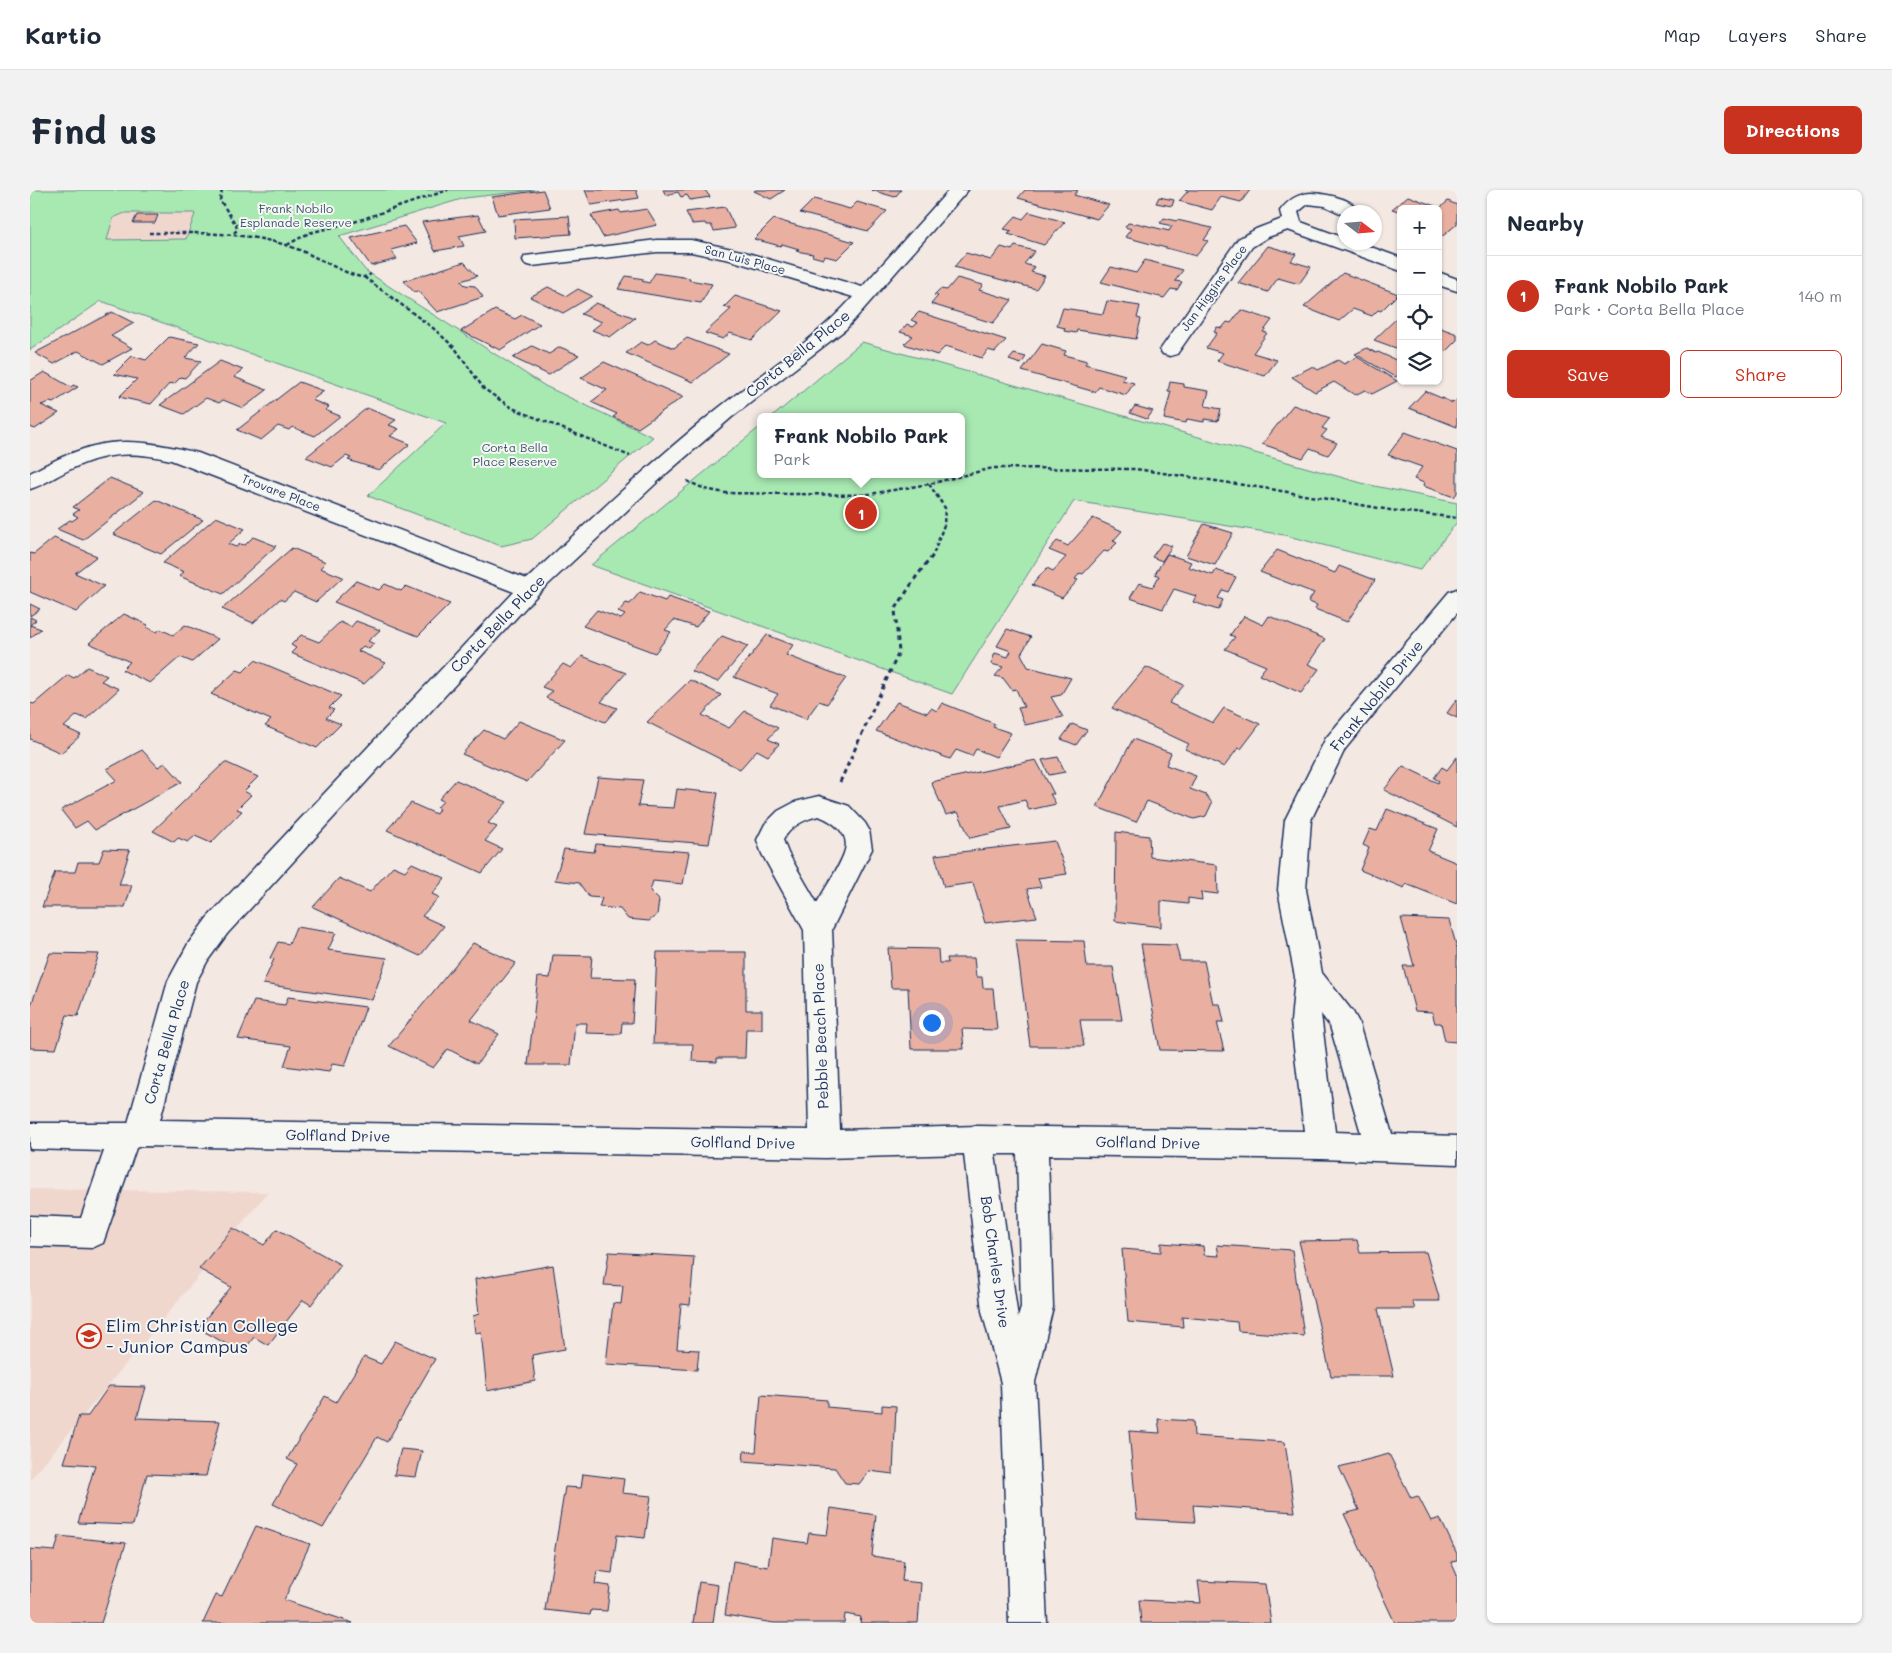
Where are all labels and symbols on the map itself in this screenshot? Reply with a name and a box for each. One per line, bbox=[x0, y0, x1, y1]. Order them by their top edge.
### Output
park label: Frank Nobilo Esplanade Reserve bbox=[240, 200, 352, 230]
north arrow bbox=[1337, 205, 1382, 250]
street label: San Luis Place bbox=[703, 241, 788, 278]
street label: Jan Higgins Place bbox=[1176, 241, 1250, 334]
street label: Corta Bella Place bbox=[741, 305, 854, 401]
park label: Corta Bella Place Reserve bbox=[473, 439, 557, 469]
street label: Trovare Place bbox=[240, 470, 323, 514]
pin: 1 bbox=[845, 494, 877, 532]
street label: Corta Bella Place bbox=[445, 570, 549, 676]
street label: Frank Nobilo Drive bbox=[1325, 636, 1427, 755]
street label: Pebble Beach Place bbox=[807, 963, 833, 1109]
street label: Corta Bella Place bbox=[139, 977, 193, 1106]
your location bbox=[919, 1010, 945, 1036]
street label: Golfland Drive bbox=[285, 1124, 391, 1146]
street label: Golfland Drive bbox=[690, 1131, 796, 1153]
street label: Golfland Drive bbox=[1095, 1131, 1201, 1153]
street label: Bob Charles Drive bbox=[977, 1194, 1015, 1329]
place label: Elim Christian College - Junior Campus bbox=[106, 1313, 298, 1358]
school or university icon: Elim Christian College - Junior Campus bbox=[76, 1323, 102, 1349]

